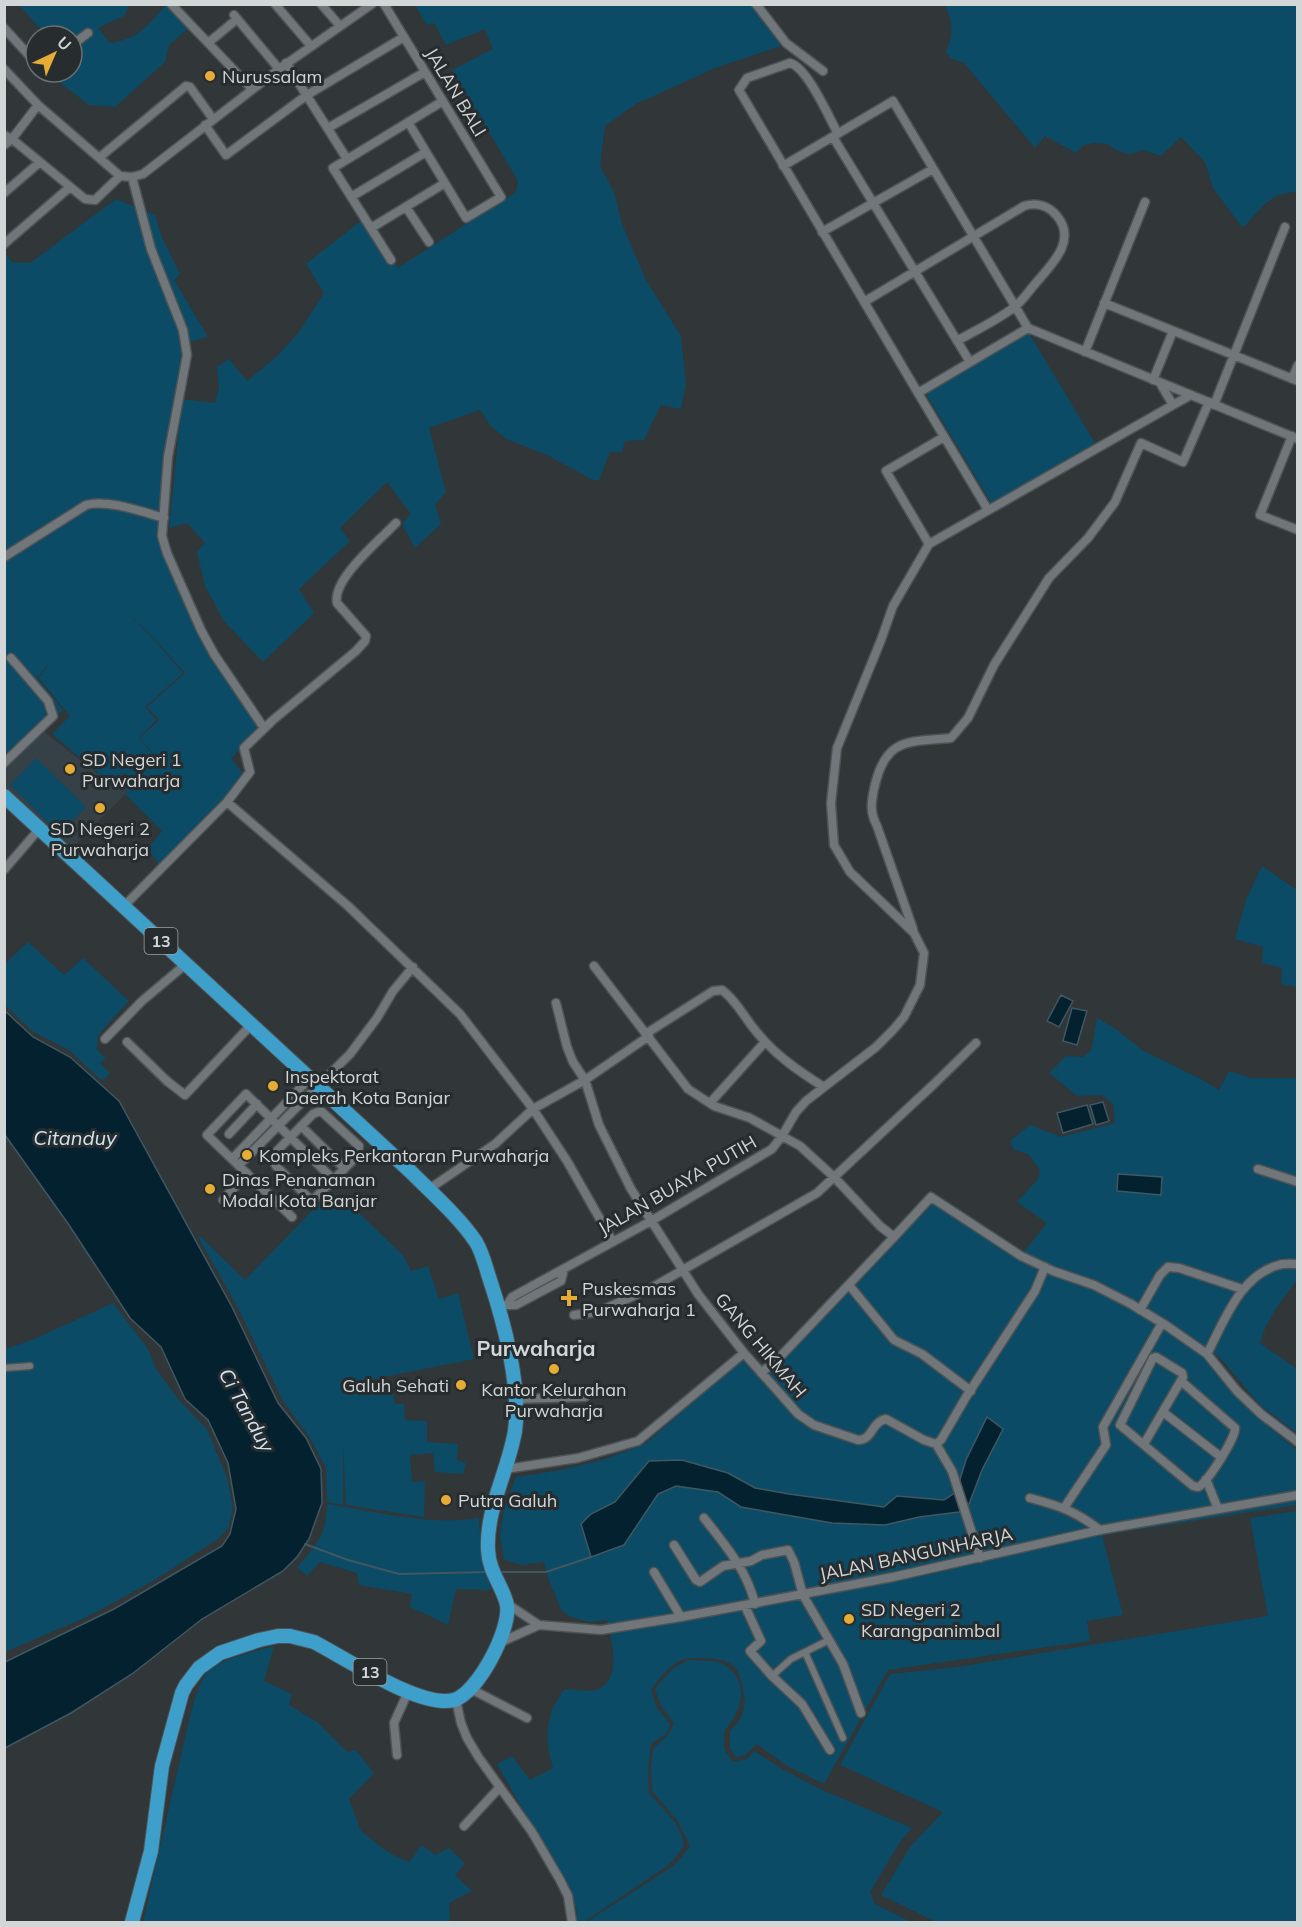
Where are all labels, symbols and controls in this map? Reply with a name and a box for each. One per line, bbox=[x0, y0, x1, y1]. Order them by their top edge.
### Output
north arrow bbox=[24, 24, 84, 84]
text: U bbox=[53, 32, 76, 55]
street label: JALAN BALI bbox=[420, 43, 492, 141]
place label: Nurussalam bbox=[222, 65, 322, 88]
marker: Nurussalam bbox=[203, 69, 217, 83]
place label: SD Negeri 1 Purwaharja bbox=[82, 748, 182, 792]
marker: SD Negeri 1 Purwaharja bbox=[63, 762, 77, 776]
marker: SD Negeri 2 Purwaharja bbox=[93, 801, 107, 815]
place label: SD Negeri 2 Purwaharja bbox=[50, 817, 150, 861]
road number: 13 bbox=[144, 928, 178, 954]
place label: Inspektorat Daerah Kota Banjar bbox=[285, 1065, 450, 1109]
marker: Inspektorat Daerah Kota Banjar bbox=[266, 1079, 280, 1093]
water label: Citanduy bbox=[33, 1125, 118, 1150]
street label: JALAN BUAYA PUTIH bbox=[594, 1130, 760, 1240]
place label: Kompleks Perkantoran Purwaharja bbox=[259, 1144, 549, 1167]
marker: Kompleks Perkantoran Purwaharja bbox=[240, 1148, 254, 1162]
place label: Dinas Penanaman Modal Kota Banjar bbox=[222, 1168, 377, 1212]
marker: Dinas Penanaman Modal Kota Banjar bbox=[203, 1182, 217, 1196]
place label: Puskesmas Purwaharja 1 bbox=[582, 1277, 696, 1321]
street label: GANG HIKMAH bbox=[710, 1288, 812, 1402]
marker: Puskesmas Purwaharja 1 bbox=[560, 1289, 578, 1307]
district label: Purwaharja bbox=[476, 1335, 596, 1361]
marker: Kantor Kelurahan Purwaharja bbox=[547, 1362, 561, 1376]
water label: Ci Tanduy bbox=[214, 1364, 281, 1458]
place label: Galuh Sehati bbox=[342, 1374, 449, 1397]
marker: Galuh Sehati bbox=[454, 1378, 468, 1392]
place label: Kantor Kelurahan Purwaharja bbox=[481, 1378, 627, 1422]
place label: Putra Galuh bbox=[458, 1489, 557, 1512]
marker: Putra Galuh bbox=[439, 1493, 453, 1507]
street label: JALAN BANGUNHARJA bbox=[817, 1522, 1015, 1586]
place label: SD Negeri 2 Karangpanimbal bbox=[861, 1598, 1000, 1642]
marker: SD Negeri 2 Karangpanimbal bbox=[842, 1612, 856, 1626]
road number: 13 bbox=[354, 1659, 386, 1685]

